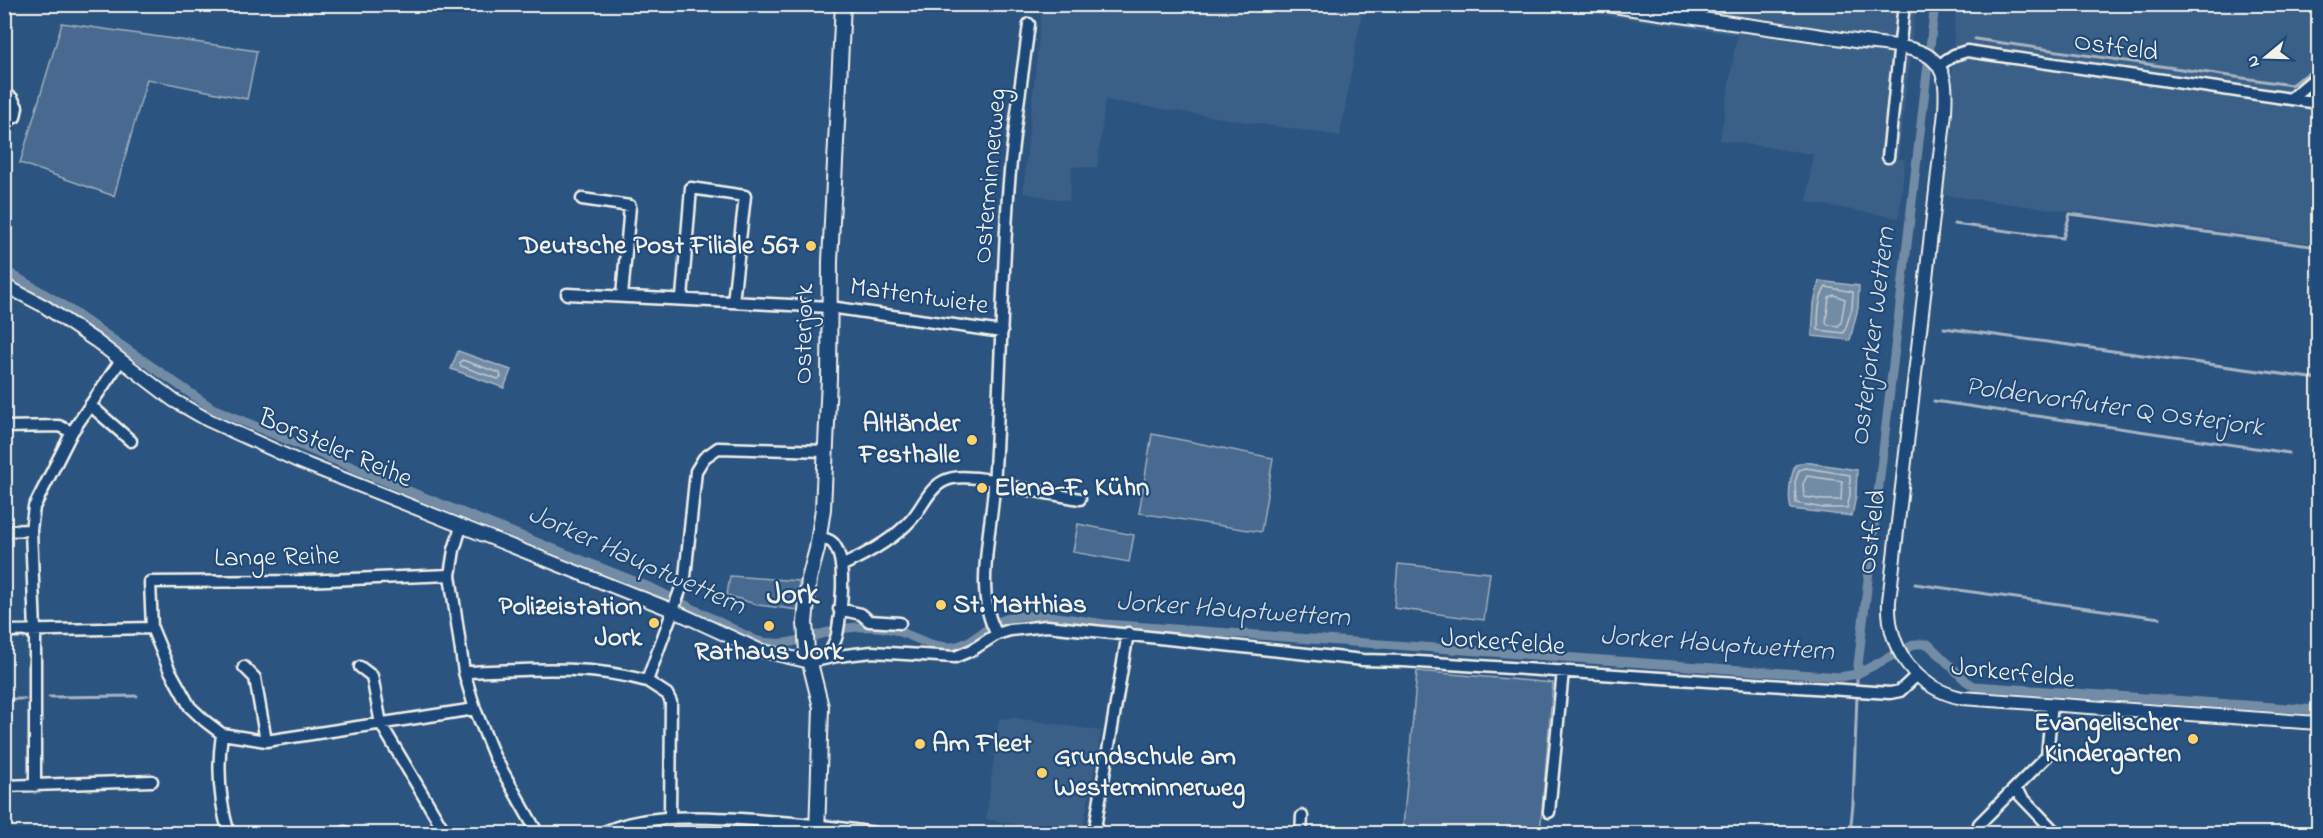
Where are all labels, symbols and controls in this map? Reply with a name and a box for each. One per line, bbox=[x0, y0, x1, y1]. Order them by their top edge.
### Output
street label: Ostfeld bbox=[2071, 23, 2161, 73]
north arrow bbox=[2236, 27, 2296, 87]
text: N bbox=[2241, 52, 2267, 70]
street label: Osterminnerweg bbox=[964, 87, 1018, 265]
water label: Osterjorker Wettern bbox=[1840, 224, 1908, 449]
place label: Deutsche Post Filiale 567 bbox=[517, 227, 800, 266]
marker: Deutsche Post Filiale 567 bbox=[804, 239, 818, 253]
street label: Mattentwiete bbox=[847, 268, 992, 326]
street label: Osterjork bbox=[785, 283, 825, 385]
water label: Poldervorfluter Q Osterjork bbox=[1962, 367, 2268, 449]
street label: Borsteler Reihe bbox=[251, 399, 419, 499]
place label: Altländer Festhalle bbox=[857, 405, 961, 475]
marker: Altländer Festhalle bbox=[965, 433, 979, 447]
place label: Elena-F. Kühn bbox=[994, 469, 1149, 508]
marker: Elena-F. Kühn bbox=[975, 481, 989, 495]
street label: Ostfeld bbox=[1848, 487, 1898, 577]
water label: Jorker Hauptwettern bbox=[521, 495, 752, 628]
street label: Lange Reihe bbox=[214, 537, 341, 579]
district label: Jork bbox=[767, 574, 820, 618]
water label: Jorker Hauptwettern bbox=[1115, 582, 1352, 640]
place label: St. Matthias bbox=[953, 586, 1087, 625]
place label: Polizeistation Jork bbox=[498, 588, 643, 658]
marker: St. Matthias bbox=[934, 598, 948, 612]
marker: Polizeistation Jork bbox=[647, 616, 661, 630]
water label: Jorker Hauptwettern bbox=[1599, 616, 1836, 674]
marker: Rathaus Jork bbox=[762, 619, 776, 633]
street label: Jorkerfelde bbox=[1440, 619, 1567, 667]
place label: Rathaus Jork bbox=[694, 633, 845, 672]
street label: Jorkerfelde bbox=[1949, 648, 2078, 700]
place label: Evangelischer Kindergarten bbox=[2034, 704, 2182, 775]
place label: Am Fleet bbox=[932, 725, 1033, 764]
marker: Evangelischer Kindergarten bbox=[2186, 732, 2200, 746]
marker: Am Fleet bbox=[913, 737, 927, 751]
place label: Grundschule am Westerminnerweg bbox=[1054, 738, 1245, 809]
marker: Grundschule am Westerminnerweg bbox=[1035, 766, 1049, 780]

